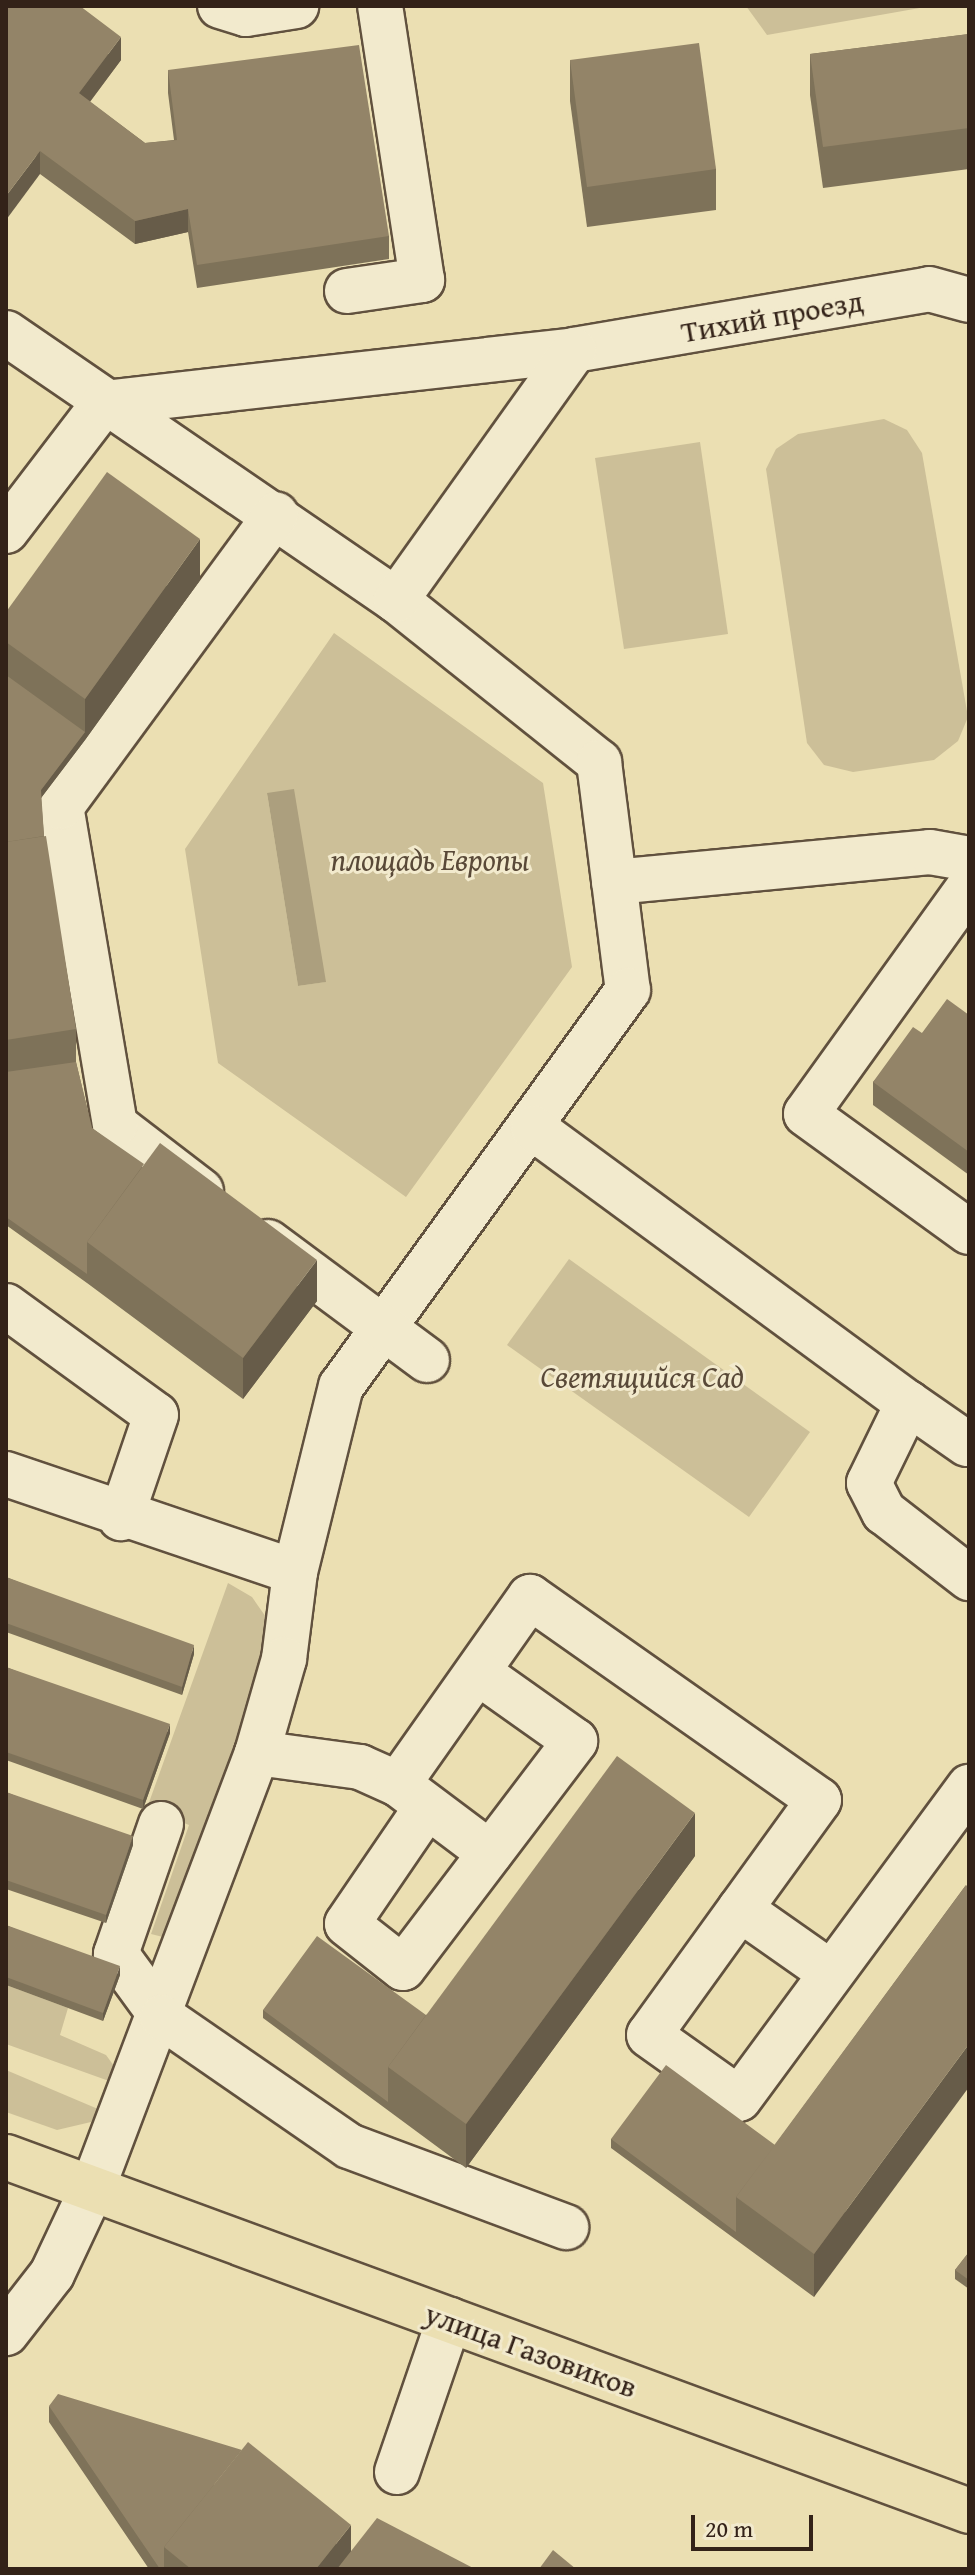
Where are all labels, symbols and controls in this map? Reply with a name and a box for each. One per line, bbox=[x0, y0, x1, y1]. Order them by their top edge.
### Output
street label: Тихий проезд bbox=[678, 282, 866, 350]
park label: площадь Европы bbox=[331, 841, 529, 877]
park label: Светящийся Сад bbox=[540, 1358, 744, 1394]
street label: улица Газовиков bbox=[420, 2295, 642, 2405]
scale bar bbox=[695, 2499, 817, 2549]
text: 20 m bbox=[705, 2511, 753, 2546]

